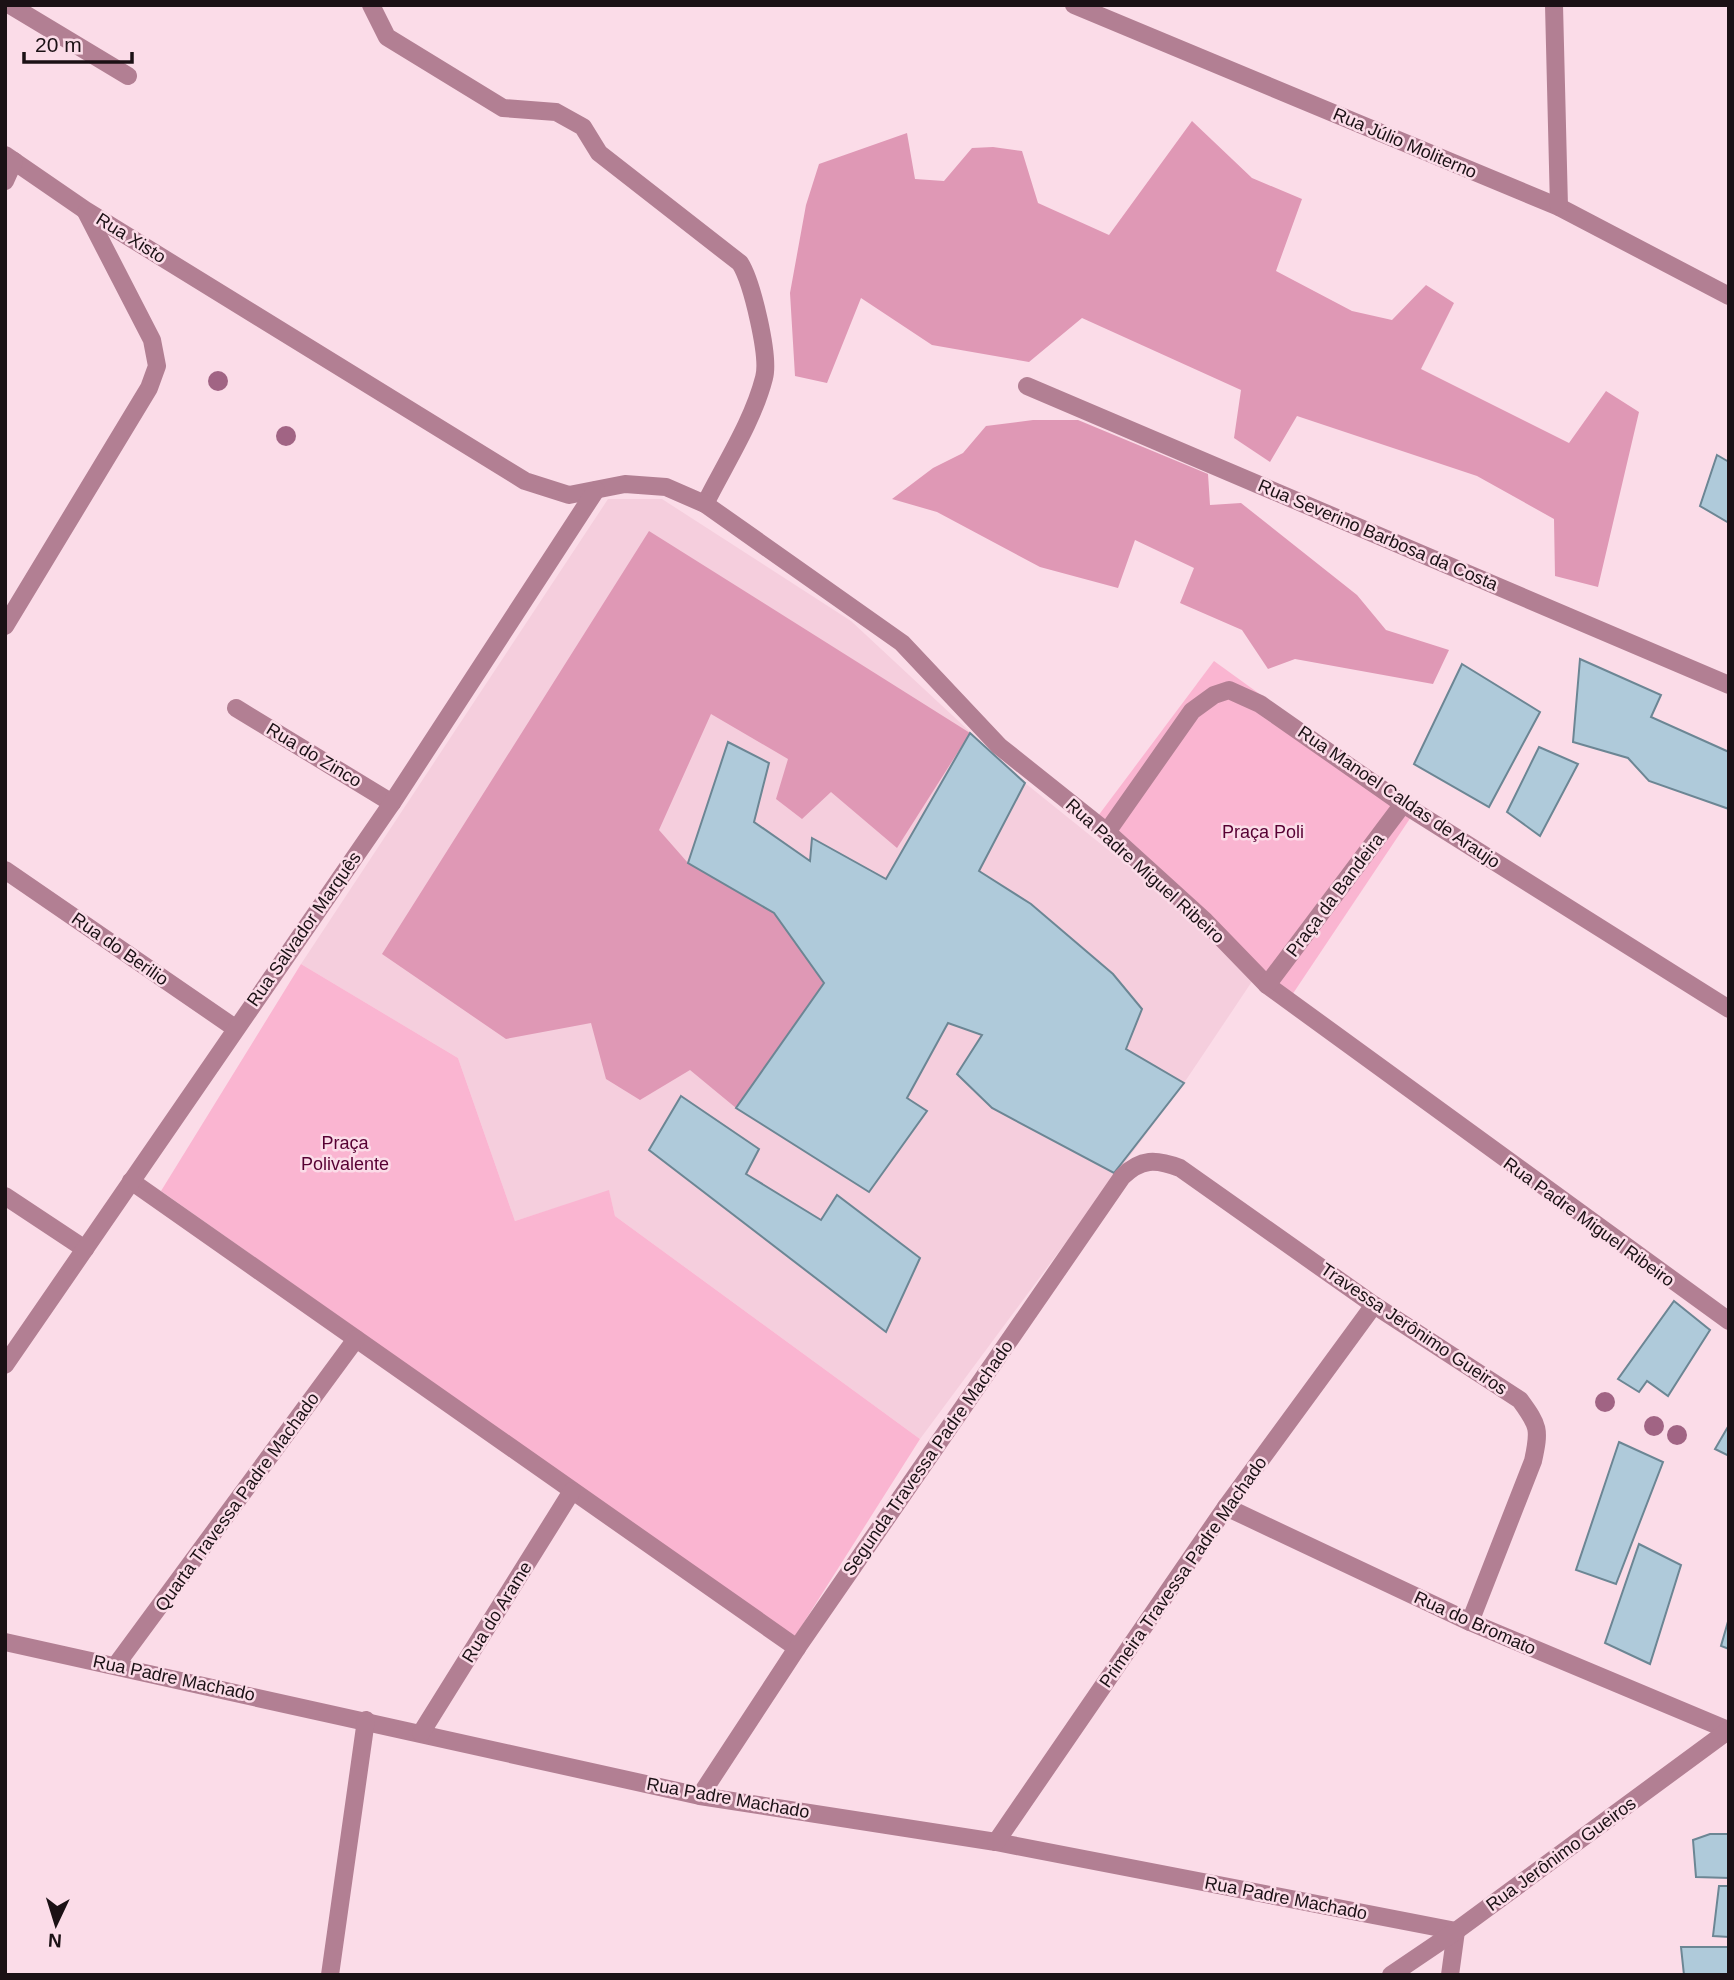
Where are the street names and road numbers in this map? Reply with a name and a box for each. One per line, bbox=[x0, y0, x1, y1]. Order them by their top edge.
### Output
street label: Rua Júlio Moliterno bbox=[1330, 104, 1480, 182]
street label: Rua Xisto bbox=[93, 209, 169, 267]
street label: Rua Severino Barbosa da Costa bbox=[1255, 475, 1502, 595]
street label: Rua do Zinco bbox=[263, 719, 365, 791]
street label: Rua Manoel Caldas de Araujo bbox=[1294, 722, 1504, 872]
street label: Rua Padre Miguel Ribeiro bbox=[1062, 795, 1228, 947]
street label: Praça da Bandeira bbox=[1282, 829, 1388, 961]
street label: Rua Salvador Marquês bbox=[243, 848, 365, 1010]
street label: Rua do Berilio bbox=[68, 908, 172, 990]
street label: Rua Padre Miguel Ribeiro bbox=[1500, 1153, 1678, 1291]
street label: Travessa Jerônimo Gueiros bbox=[1317, 1259, 1511, 1399]
street label: Segunda Travessa Padre Machado bbox=[839, 1337, 1017, 1579]
street label: Quarta Travessa Padre Machado bbox=[151, 1389, 323, 1615]
street label: Primeira Travessa Padre Machado bbox=[1095, 1453, 1271, 1691]
street label: Rua do Arame bbox=[458, 1558, 536, 1666]
street label: Rua do Bromato bbox=[1411, 1587, 1539, 1659]
street label: Rua Padre Machado bbox=[91, 1651, 257, 1705]
street label: Rua Padre Machado bbox=[645, 1774, 811, 1822]
street label: Rua Jerônimo Gueiros bbox=[1482, 1793, 1640, 1915]
street label: Rua Padre Machado bbox=[1203, 1872, 1369, 1924]

